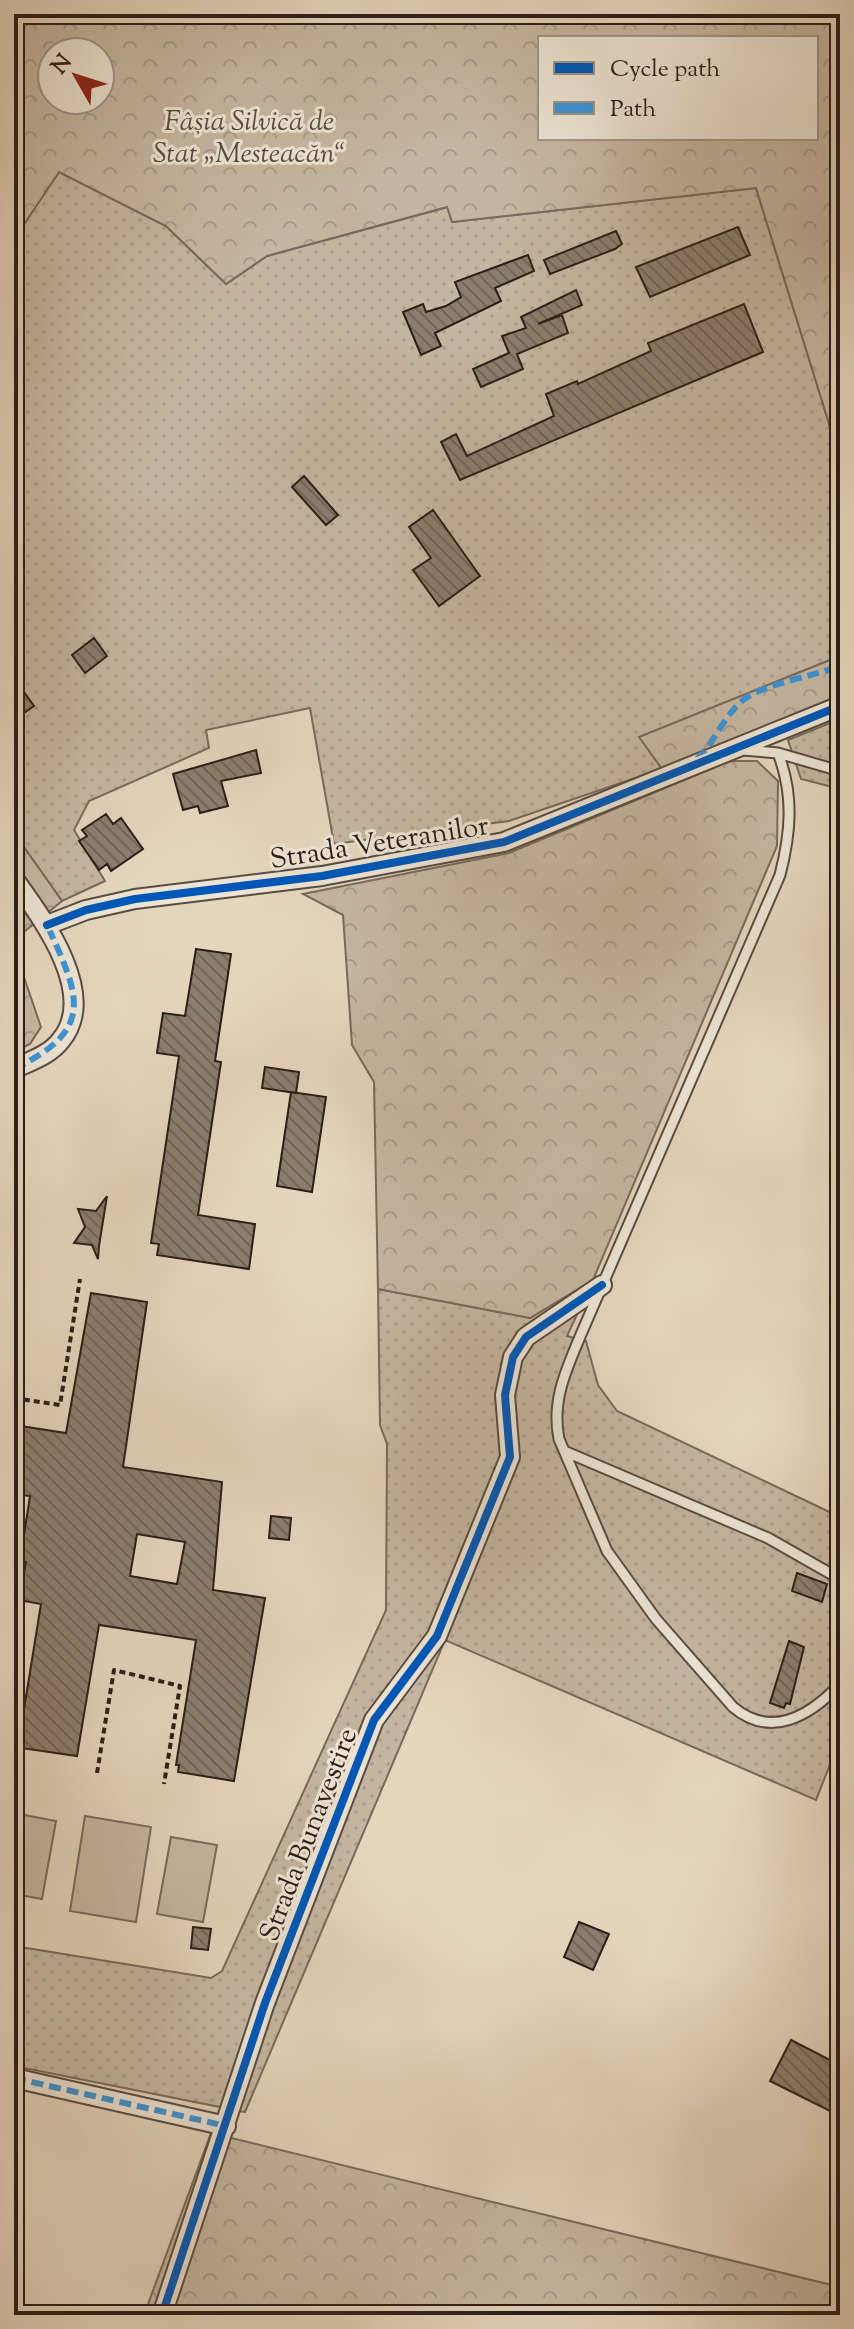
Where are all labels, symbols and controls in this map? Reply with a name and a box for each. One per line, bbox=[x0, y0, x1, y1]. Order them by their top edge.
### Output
north arrow bbox=[36, 36, 116, 116]
legend bbox=[538, 36, 818, 140]
text: N bbox=[45, 48, 81, 82]
text: Cycle path bbox=[610, 53, 720, 87]
text: Path bbox=[610, 93, 656, 127]
park label: Fâșia Silvică de Stat „Mesteacăn“ bbox=[153, 103, 345, 175]
street label: Strada Veteranilor bbox=[267, 807, 492, 881]
street label: Strada Bunavestire bbox=[251, 1723, 369, 1948]

